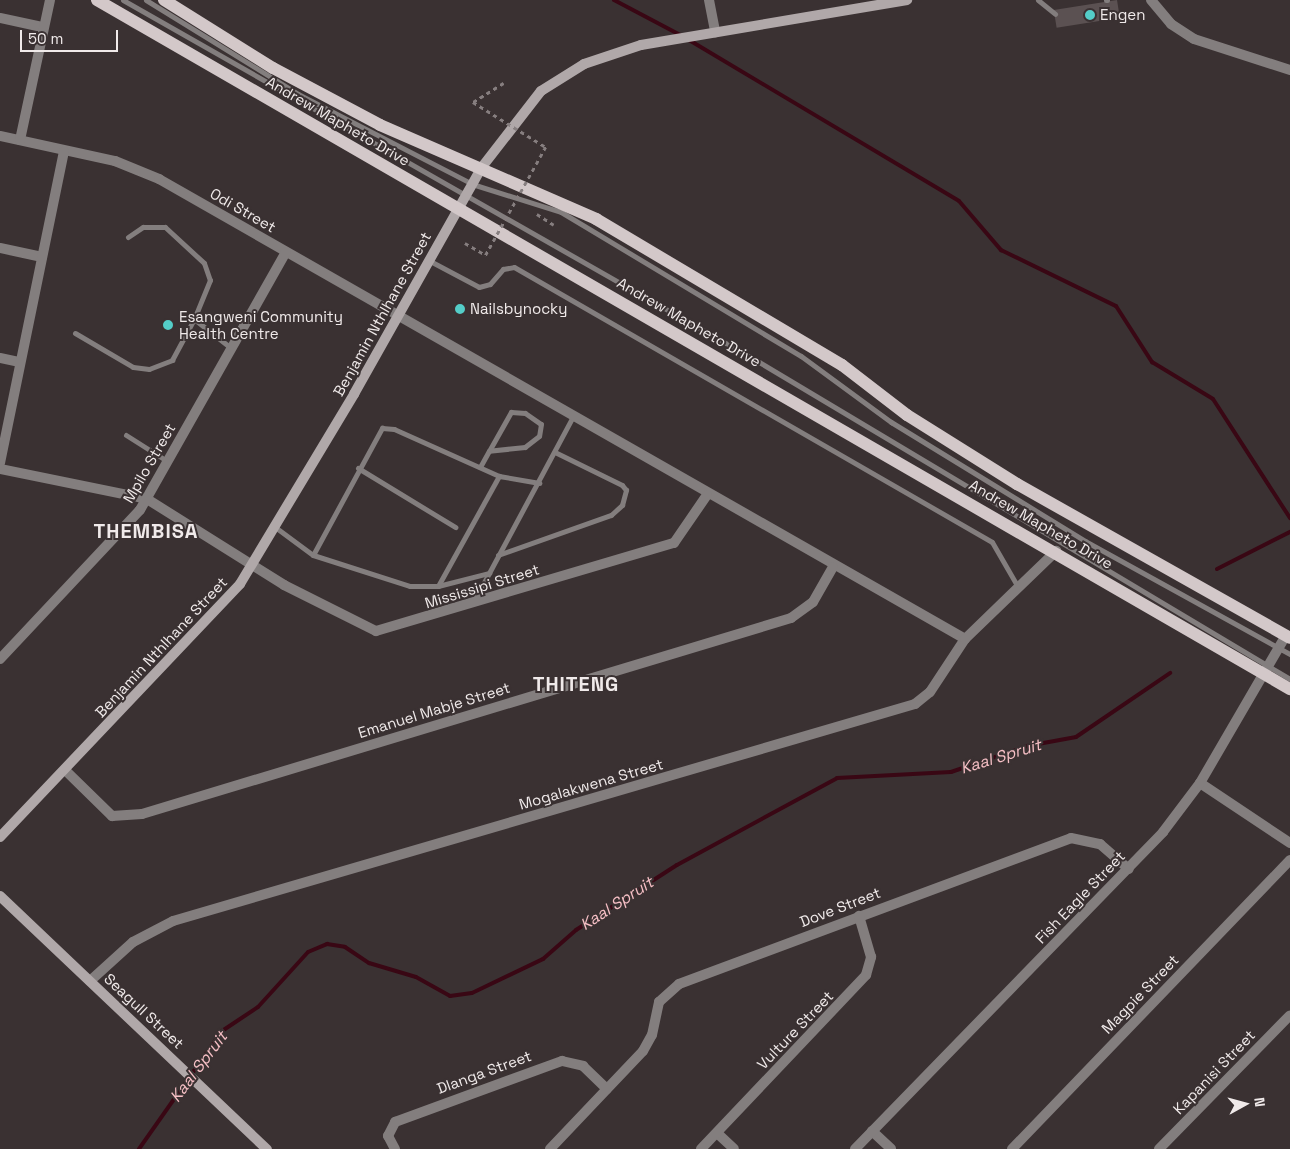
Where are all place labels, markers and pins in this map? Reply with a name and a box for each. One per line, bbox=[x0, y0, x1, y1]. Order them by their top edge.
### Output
place label: Engen bbox=[1100, 6, 1145, 24]
marker: Engen bbox=[1084, 9, 1096, 21]
place label: Nailsbynocky bbox=[470, 300, 567, 318]
marker: Nailsbynocky bbox=[454, 303, 466, 315]
place label: Esangweni Community Health Centre bbox=[179, 307, 343, 342]
marker: Esangweni Community Health Centre bbox=[161, 318, 175, 332]

